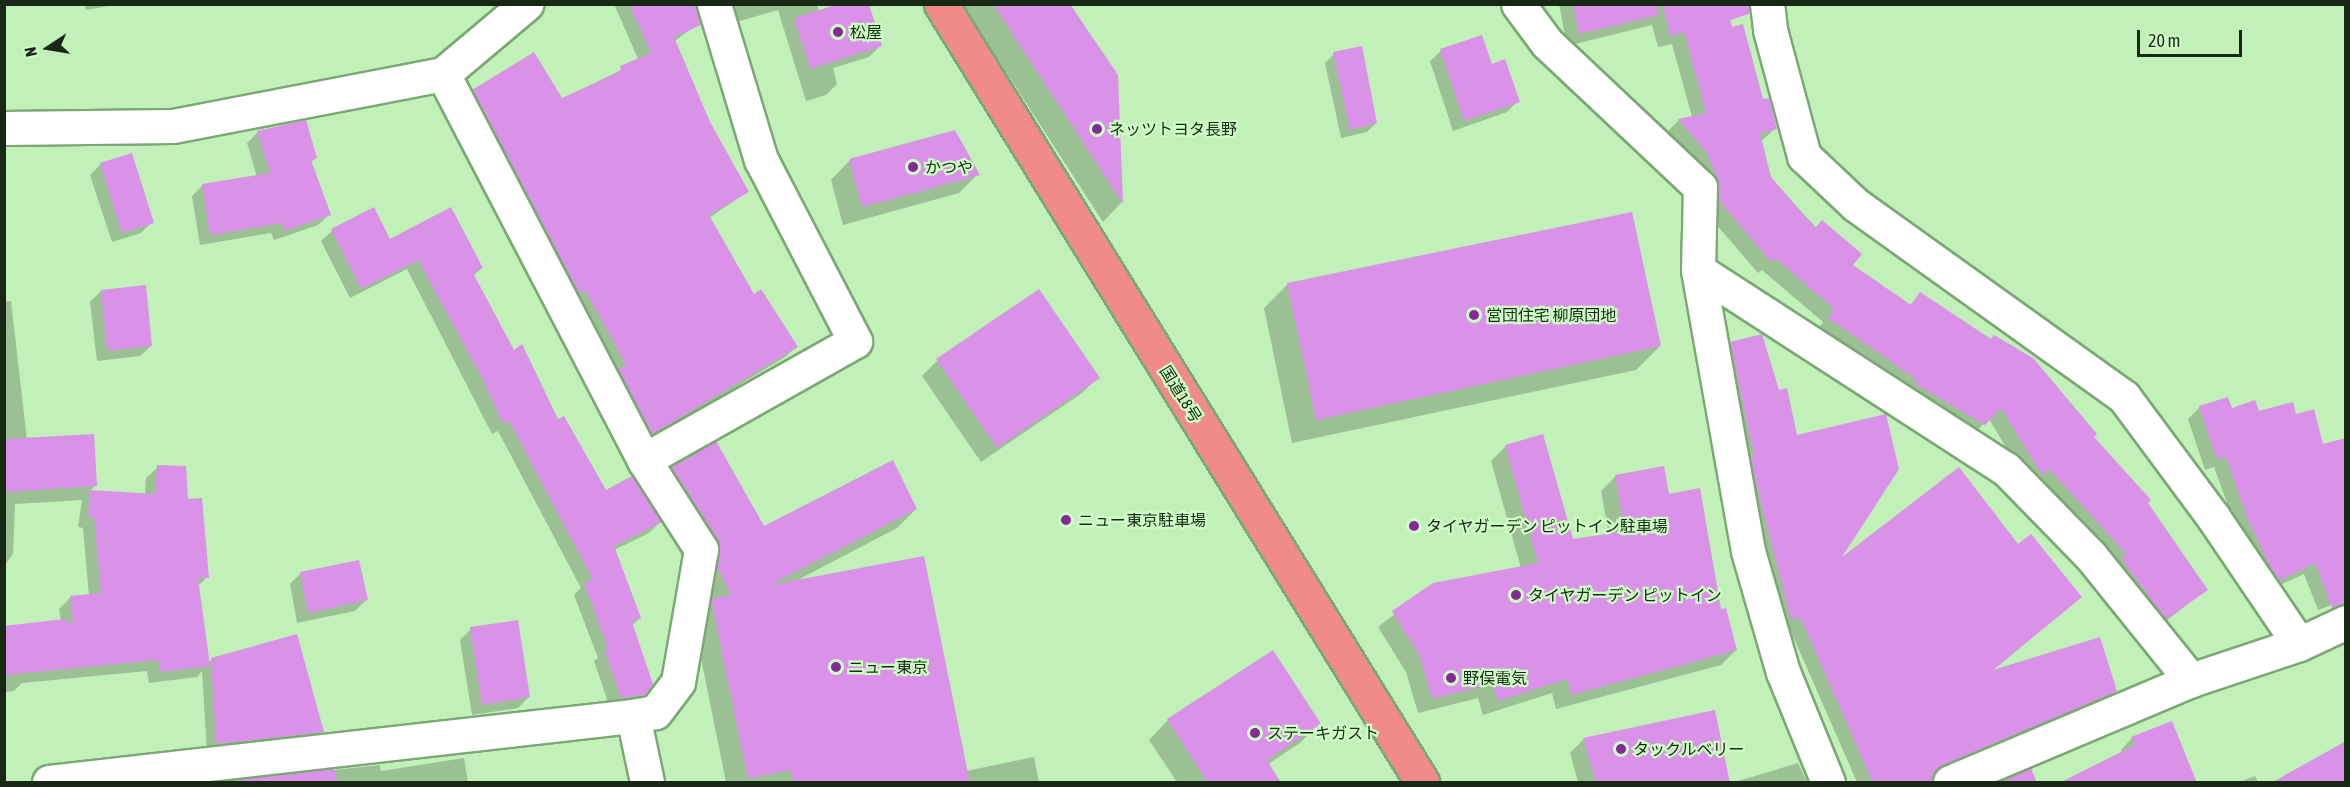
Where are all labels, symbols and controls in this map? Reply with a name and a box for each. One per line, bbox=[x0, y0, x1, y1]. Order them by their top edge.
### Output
north arrow bbox=[18, 18, 78, 78]
scale bar bbox=[2140, 18, 2245, 56]
place label: 松屋 bbox=[850, 22, 882, 42]
marker: 松屋 bbox=[831, 25, 845, 39]
text: 20 m bbox=[2148, 30, 2180, 51]
text: N bbox=[21, 45, 40, 58]
place label: ネッツトヨタ長野 bbox=[1109, 119, 1237, 139]
marker: ネッツトヨタ長野 bbox=[1090, 122, 1104, 136]
place label: かつや bbox=[925, 157, 973, 177]
marker: かつや bbox=[906, 160, 920, 174]
place label: 営団住宅 柳原団地 bbox=[1486, 305, 1616, 325]
marker: 営団住宅 柳原団地 bbox=[1467, 308, 1481, 322]
street label: 国道18号 bbox=[1156, 362, 1206, 426]
place label: ニュー東京駐車場 bbox=[1078, 510, 1206, 530]
marker: ニュー東京駐車場 bbox=[1059, 513, 1073, 527]
place label: タイヤガーデン ピットイン駐車場 bbox=[1426, 516, 1668, 536]
marker: タイヤガーデン ピットイン駐車場 bbox=[1407, 519, 1421, 533]
place label: タイヤガーデン ピットイン bbox=[1528, 585, 1722, 605]
marker: タイヤガーデン ピットイン bbox=[1509, 588, 1523, 602]
place label: ニュー東京 bbox=[848, 657, 928, 677]
marker: ニュー東京 bbox=[829, 660, 843, 674]
place label: 野俣電気 bbox=[1463, 668, 1527, 688]
marker: 野俣電気 bbox=[1444, 671, 1458, 685]
place label: ステーキガスト bbox=[1267, 723, 1379, 743]
marker: ステーキガスト bbox=[1248, 726, 1262, 740]
place label: タックルベリー bbox=[1633, 739, 1745, 759]
marker: タックルベリー bbox=[1614, 742, 1628, 756]

